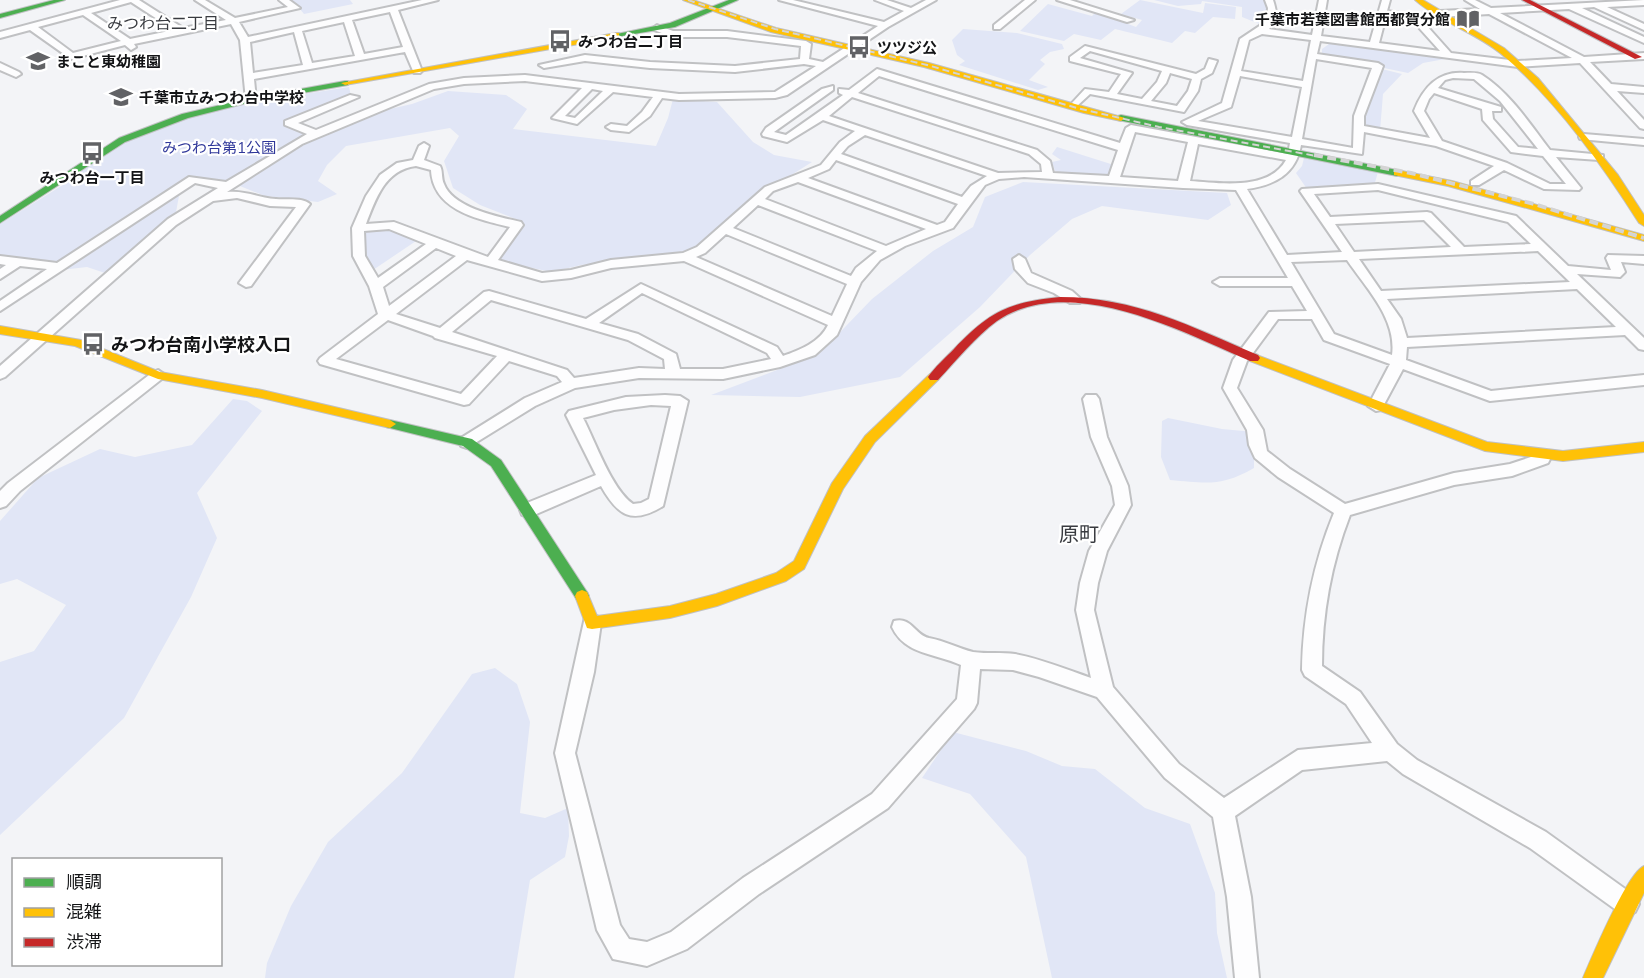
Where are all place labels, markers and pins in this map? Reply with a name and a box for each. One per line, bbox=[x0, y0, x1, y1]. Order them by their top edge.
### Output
library icon: 千葉市若葉図書館西都賀分館 bbox=[1455, 6, 1481, 32]
place label: 千葉市若葉図書館西都賀分館 bbox=[1255, 10, 1450, 29]
bus stop icon: みつわ台二丁目 bbox=[547, 28, 573, 54]
place label: みつわ台二丁目 bbox=[578, 32, 683, 51]
bus stop icon: ツツジ公 bbox=[846, 34, 872, 60]
place label: ツツジ公 bbox=[877, 38, 937, 57]
school or university icon: まこと東幼稚園 bbox=[25, 48, 51, 74]
place label: まこと東幼稚園 bbox=[56, 52, 161, 71]
school or university icon: 千葉市立みつわ台中学校 bbox=[108, 84, 134, 110]
place label: 千葉市立みつわ台中学校 bbox=[139, 88, 304, 107]
bus stop icon: みつわ台一丁目 bbox=[79, 140, 105, 166]
place label: みつわ台一丁目 bbox=[39, 168, 145, 187]
bus stop icon: みつわ台南小学校入口 bbox=[80, 331, 106, 357]
place label: みつわ台南小学校入口 bbox=[111, 333, 291, 356]

